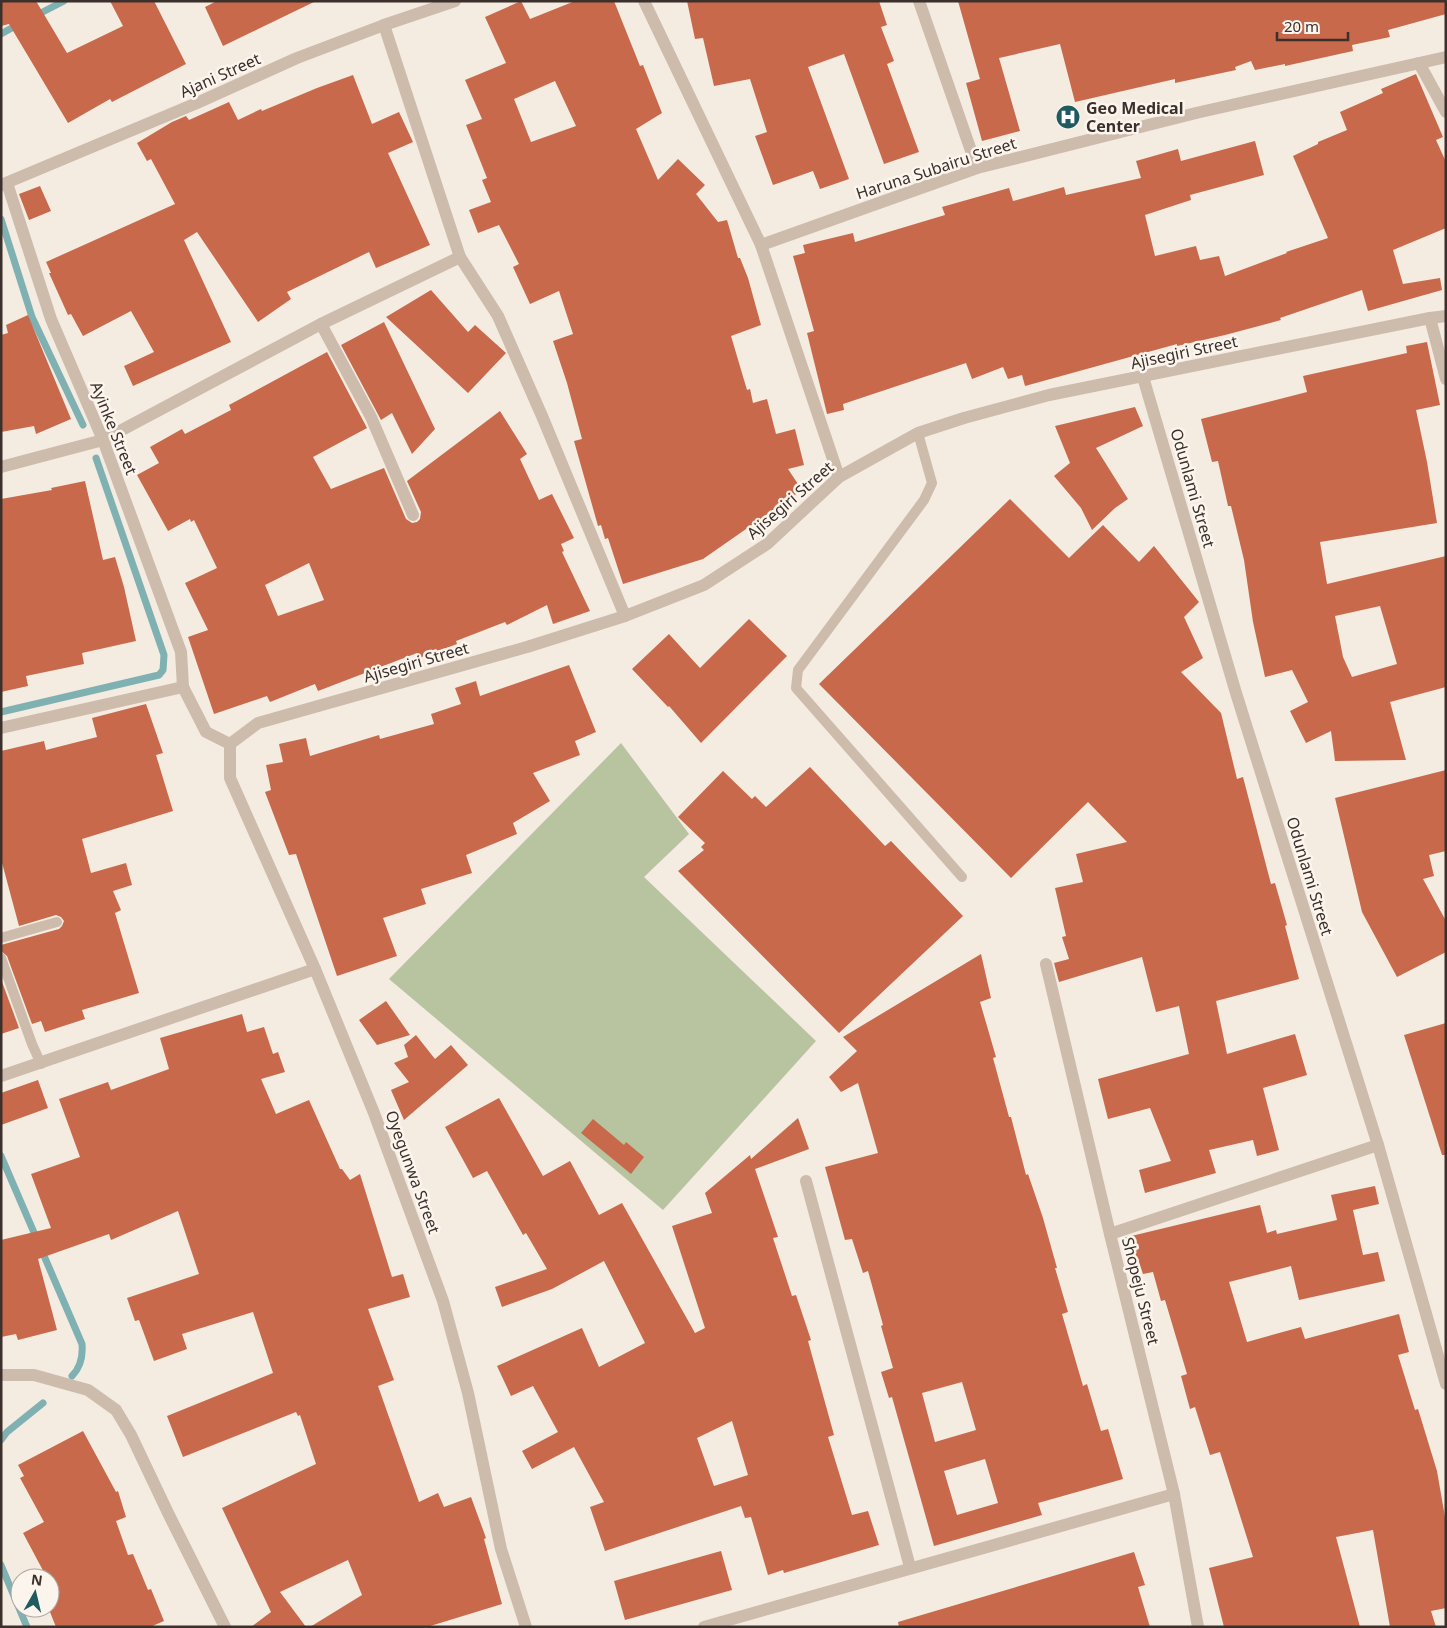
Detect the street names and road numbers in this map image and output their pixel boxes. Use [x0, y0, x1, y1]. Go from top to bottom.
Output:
street label: Ajani Street [176, 47, 264, 103]
street label: Haruna Subairu Street [853, 132, 1019, 204]
street label: Ajisegiri Street [1129, 330, 1240, 374]
street label: Ayinke Street [85, 378, 143, 478]
street label: Odunlami Street [1165, 426, 1221, 550]
street label: Ajisegiri Street [742, 456, 838, 544]
street label: Ajisegiri Street [361, 636, 471, 688]
street label: Odunlami Street [1281, 814, 1339, 938]
street label: Oyegunwa Street [380, 1107, 446, 1237]
street label: Shopeju Street [1117, 1235, 1165, 1347]

